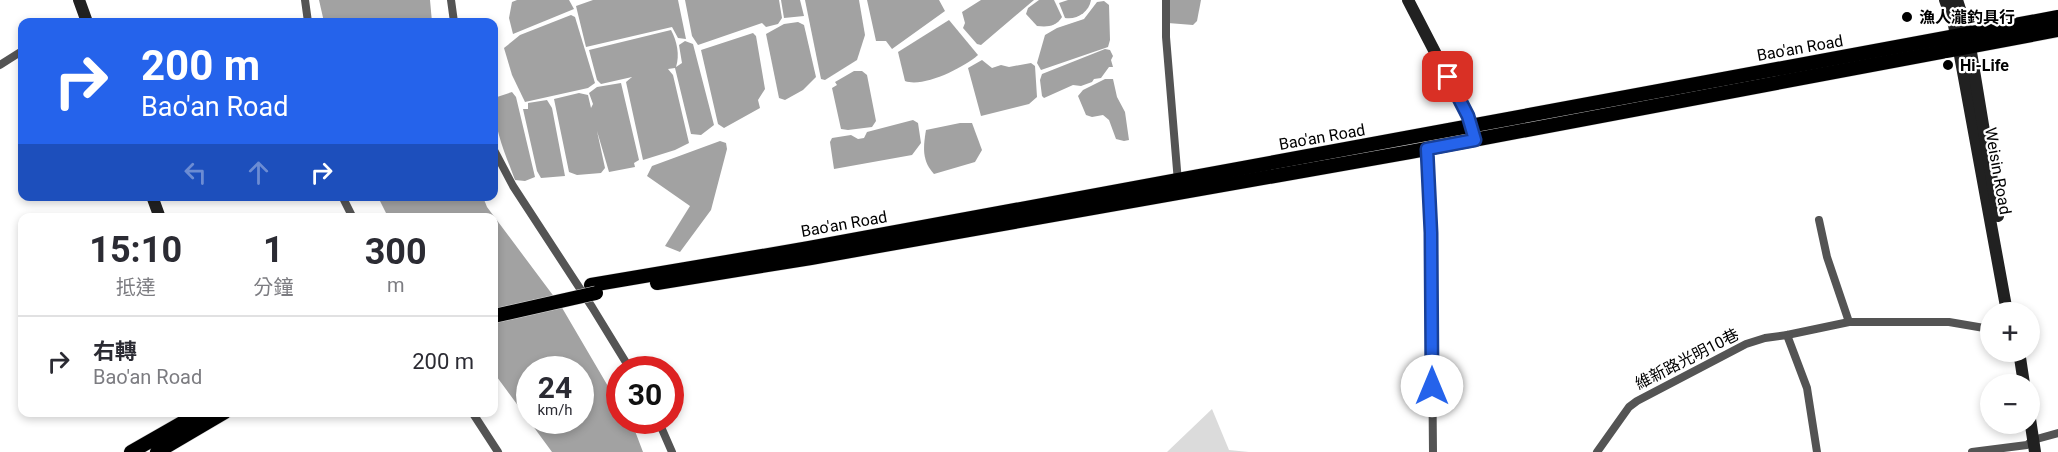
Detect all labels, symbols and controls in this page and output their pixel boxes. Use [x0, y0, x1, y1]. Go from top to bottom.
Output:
place label: 漁人瀧釣具行 [1919, 8, 2015, 27]
marker: 漁人瀧釣具行 [1900, 10, 1914, 24]
street label: Bao'an Road [1755, 31, 1845, 65]
text: 200 m [141, 41, 260, 90]
icon: right [42, 42, 120, 120]
pin [1422, 51, 1473, 102]
place label: Hi-Life [1960, 56, 2009, 75]
marker: Hi-Life [1941, 58, 1955, 72]
icon: arrive [1431, 60, 1464, 93]
text: Bao'an Road [141, 91, 288, 123]
street label: Bao'an Road [1277, 120, 1367, 154]
street label: Weisin Road [1981, 126, 2015, 216]
icon: left [179, 156, 212, 189]
icon: ahead [242, 156, 275, 189]
icon: right [305, 156, 338, 189]
street label: Bao'an Road [799, 207, 889, 241]
text: 15:10 [89, 229, 182, 271]
text: 1 [263, 229, 284, 271]
text: 300 [365, 231, 427, 273]
text: m [387, 273, 404, 297]
text: 抵達 [116, 275, 156, 299]
text: 分鐘 [253, 275, 293, 299]
map controls [1980, 302, 2040, 434]
button: + [1980, 302, 2040, 362]
street label: 維新路光明10巷 [1632, 325, 1742, 393]
text: 右轉 [93, 339, 137, 364]
icon: right [42, 345, 75, 378]
text: 200 m [412, 349, 474, 374]
position arrow [1400, 354, 1464, 418]
speed limit sign: 30 [606, 356, 684, 434]
text: Bao'an Road [93, 365, 202, 389]
text: 24 [538, 370, 572, 405]
button: − [1980, 374, 2040, 434]
text: km/h [537, 401, 573, 419]

